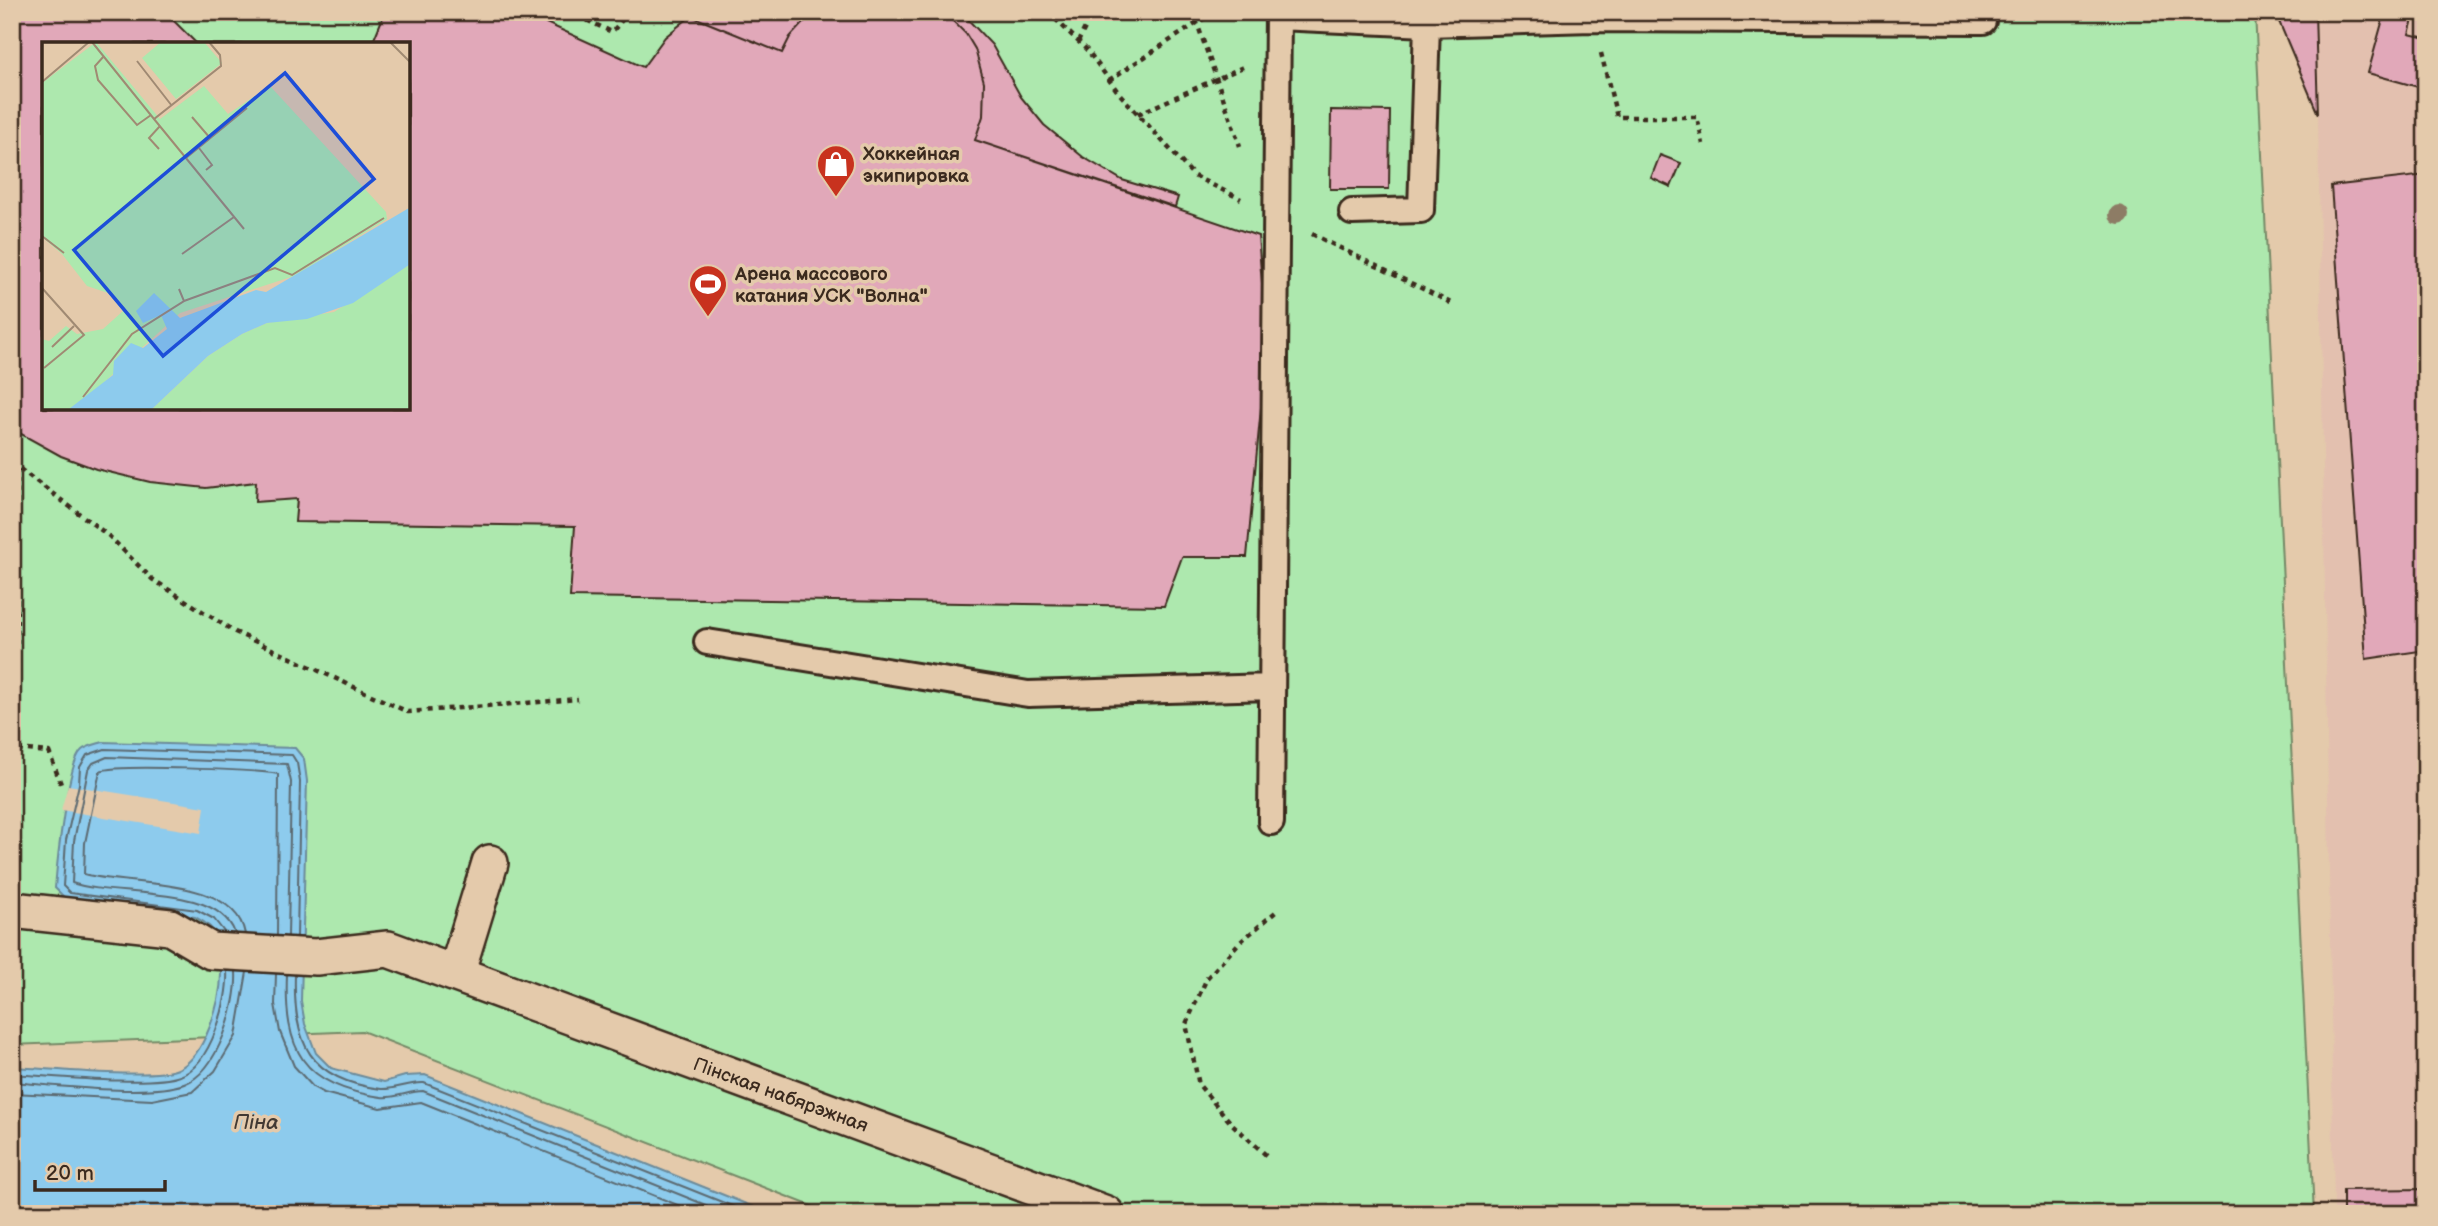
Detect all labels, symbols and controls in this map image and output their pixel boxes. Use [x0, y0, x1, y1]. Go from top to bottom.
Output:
inset map [42, 42, 410, 410]
shop icon: Хоккейная экипировка [815, 143, 857, 198]
place label: Хоккейная экипировка [862, 143, 970, 188]
sports icon: Арена массового катания УСК "Волна" [687, 263, 729, 318]
place label: Арена массового катания УСК "Волна" [734, 263, 928, 308]
street label: Пінская набярэжная [690, 1053, 871, 1138]
water label: Піна [233, 1110, 279, 1135]
scale bar [35, 1149, 164, 1193]
text: 20 m [46, 1161, 94, 1186]

